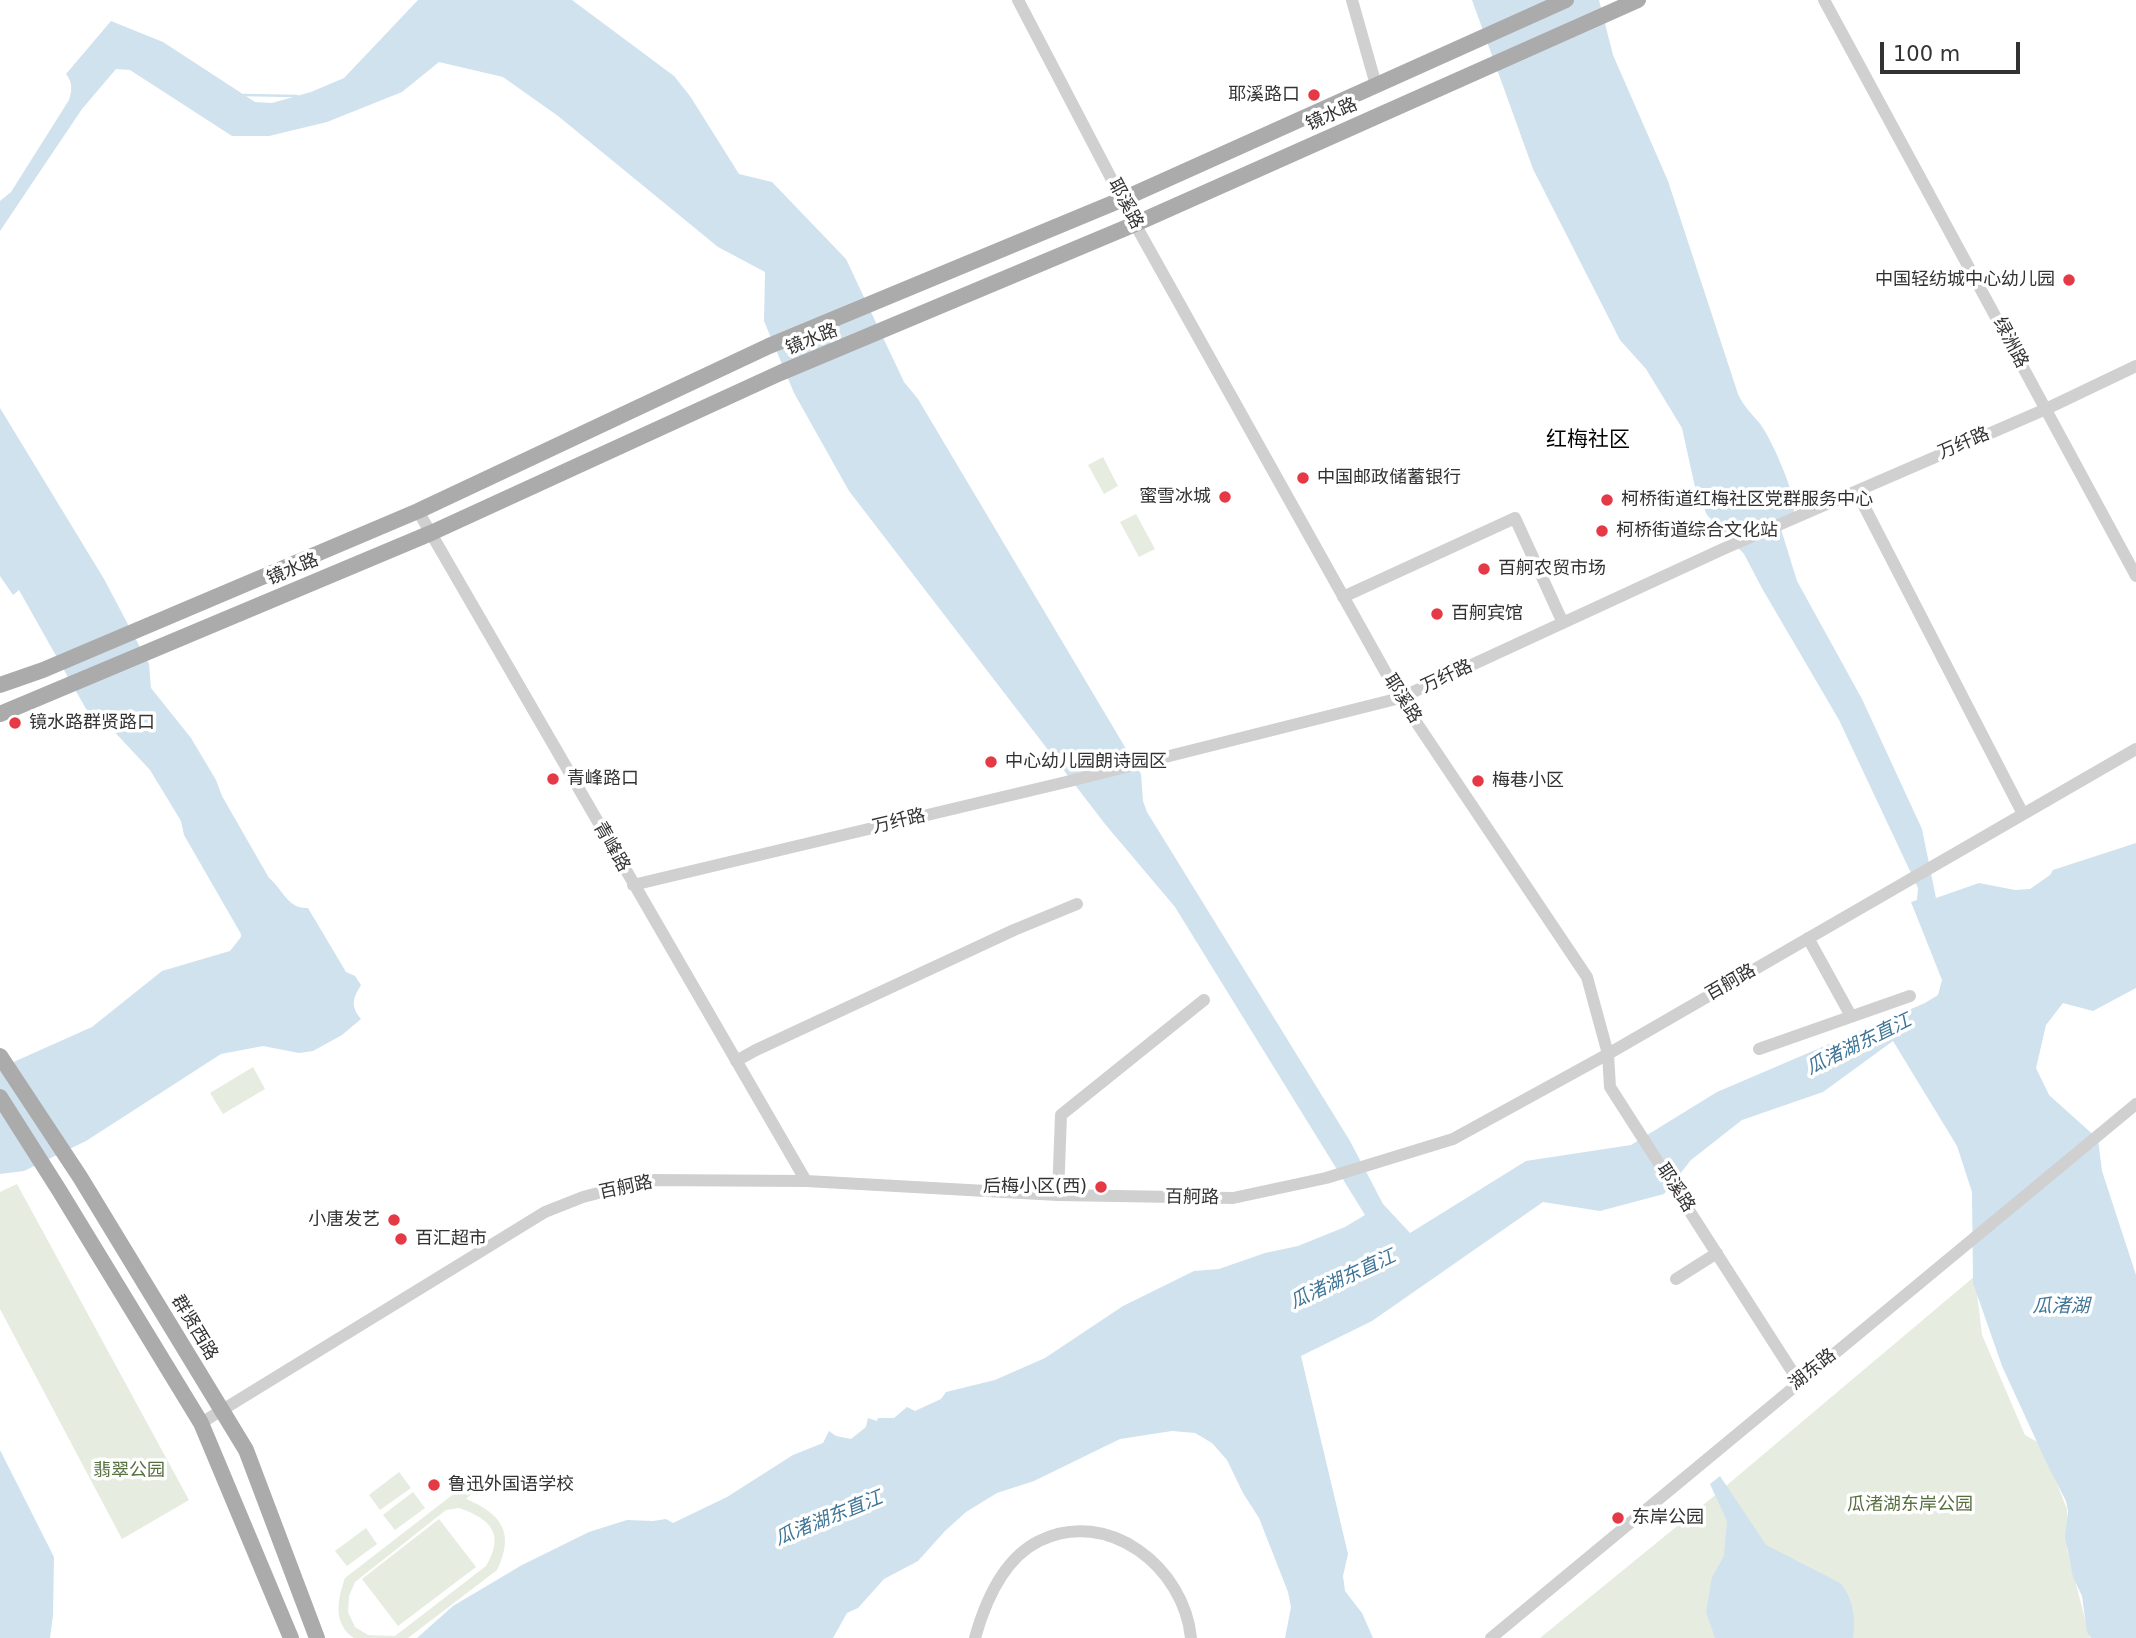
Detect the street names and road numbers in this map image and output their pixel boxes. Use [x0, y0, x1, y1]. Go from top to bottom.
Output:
street label: 镜水路 [1303, 94, 1361, 136]
street label: 耶溪路 [1103, 175, 1147, 233]
street label: 绿洲路 [1988, 314, 2032, 372]
street label: 镜水路 [783, 320, 841, 360]
street label: 万纤路 [1935, 424, 1993, 464]
street label: 镜水路 [264, 550, 322, 590]
street label: 万纤路 [1418, 656, 1476, 698]
street label: 耶溪路 [1379, 670, 1425, 728]
street label: 万纤路 [870, 805, 928, 839]
street label: 青峰路 [588, 818, 634, 876]
street label: 百舸路 [1702, 960, 1760, 1006]
street label: 耶溪路 [1651, 1159, 1699, 1217]
street label: 百舸路 [597, 1172, 655, 1204]
street label: 百舸路 [1165, 1187, 1219, 1209]
street label: 群贤西路 [166, 1292, 222, 1364]
street label: 湖东路 [1785, 1345, 1841, 1395]

